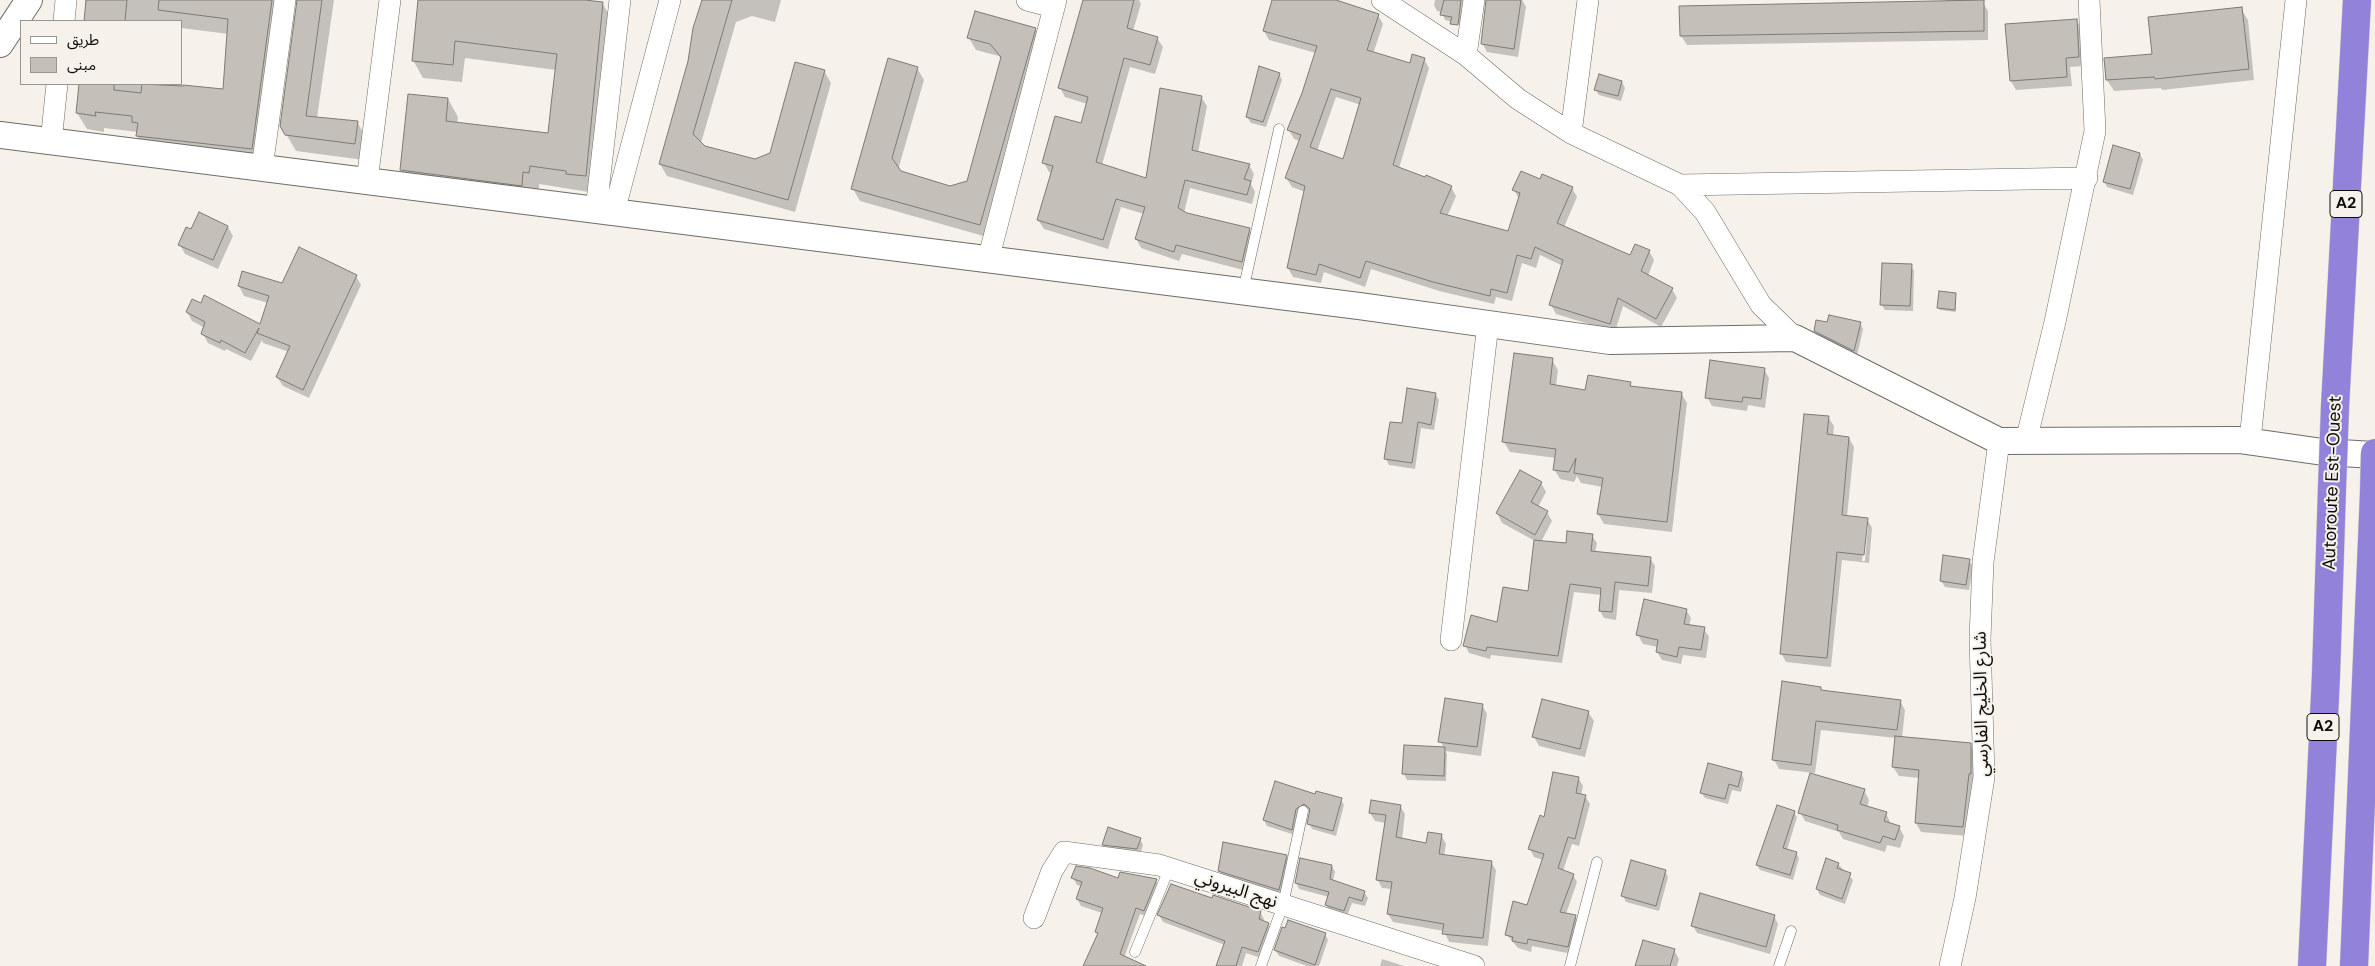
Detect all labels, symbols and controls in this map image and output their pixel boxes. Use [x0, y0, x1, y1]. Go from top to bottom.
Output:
legend [20, 20, 182, 85]
text: طريق [67, 30, 99, 50]
text: مبنى [67, 55, 96, 75]
road number: A2 [2330, 190, 2362, 218]
street label: Autoroute Est-Ouest [2319, 395, 2347, 571]
street label: شارع الخليج الفارسي [1970, 631, 1994, 777]
road number: A2 [2307, 714, 2339, 740]
street label: نهج البيروني [1192, 867, 1280, 913]

